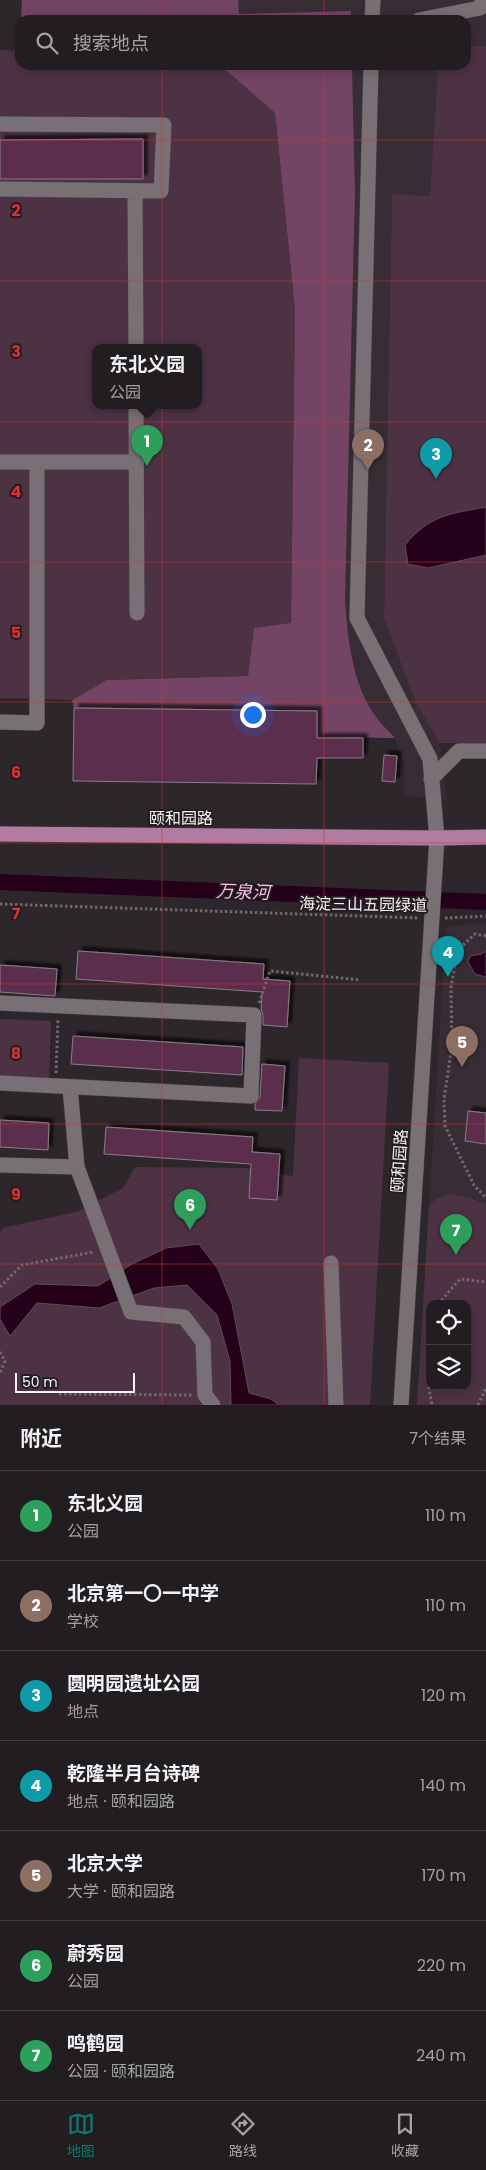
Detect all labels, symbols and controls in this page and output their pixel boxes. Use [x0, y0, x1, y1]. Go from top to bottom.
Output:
search box [15, 15, 471, 70]
icon: search [33, 29, 61, 57]
text: 搜索地点 [73, 30, 149, 57]
text: 2 [11, 199, 21, 222]
text: 3 [11, 340, 21, 363]
popup [92, 344, 202, 409]
text: 东北义园 [109, 351, 185, 378]
text: 公园 [109, 381, 141, 404]
pin: 1 [131, 425, 163, 466]
pin: 2 [352, 429, 384, 470]
pin: 3 [420, 438, 452, 479]
text: 4 [11, 480, 22, 503]
text: 5 [11, 621, 21, 644]
your location [240, 702, 266, 728]
text: 6 [11, 761, 21, 784]
street label: 颐和园路 [149, 807, 213, 830]
water label: 万泉河 [216, 878, 273, 905]
street label: 海淀三山五园绿道 [299, 892, 427, 917]
text: 7 [12, 902, 21, 925]
pin: 4 [432, 936, 464, 977]
pin: 5 [446, 1026, 478, 1067]
text: 8 [11, 1042, 21, 1065]
street label: 颐和园路 [386, 1128, 413, 1194]
text: 9 [11, 1183, 21, 1206]
pin: 6 [174, 1189, 206, 1230]
pin: 7 [440, 1214, 472, 1255]
map controls [426, 1300, 471, 1390]
button: locate [426, 1300, 471, 1345]
button: layers [426, 1345, 471, 1390]
scale bar [15, 1370, 135, 1393]
text: 50 m [22, 1372, 58, 1392]
text: 附近 [20, 1424, 62, 1453]
text: 7个结果 [409, 1427, 466, 1450]
text: 东北义园 [67, 1490, 143, 1517]
text: 1 [33, 1504, 39, 1527]
text: 110 m [425, 1504, 466, 1527]
text: 公园 [67, 1520, 99, 1543]
text: 北京第一〇一中学 [67, 1580, 219, 1607]
text: 2 [31, 1594, 41, 1617]
text: 110 m [425, 1594, 466, 1617]
text: 学校 [67, 1610, 99, 1633]
text: 圆明园遗址公园 [67, 1670, 200, 1697]
text: 3 [31, 1684, 41, 1707]
text: 120 m [421, 1684, 466, 1707]
text: 地点 [67, 1700, 99, 1723]
text: 乾隆半月台诗碑 [67, 1760, 200, 1787]
text: 4 [31, 1774, 41, 1797]
text: 140 m [420, 1774, 466, 1797]
text: 地点 · 颐和园路 [67, 1790, 175, 1813]
text: 北京大学 [67, 1850, 143, 1877]
text: 5 [31, 1864, 41, 1887]
text: 170 m [421, 1864, 466, 1887]
text: 大学 · 颐和园路 [67, 1880, 175, 1903]
text: 蔚秀园 [67, 1940, 124, 1967]
text: 6 [31, 1954, 41, 1977]
text: 220 m [417, 1954, 466, 1977]
text: 公园 [67, 1970, 99, 1993]
text: 鸣鹤园 [67, 2030, 124, 2057]
text: 7 [32, 2044, 40, 2067]
text: 240 m [416, 2044, 466, 2067]
text: 公园 · 颐和园路 [67, 2060, 175, 2083]
tab: 地图 [67, 2110, 95, 2162]
tab: 路线 [229, 2110, 257, 2162]
tab: 收藏 [391, 2110, 419, 2162]

